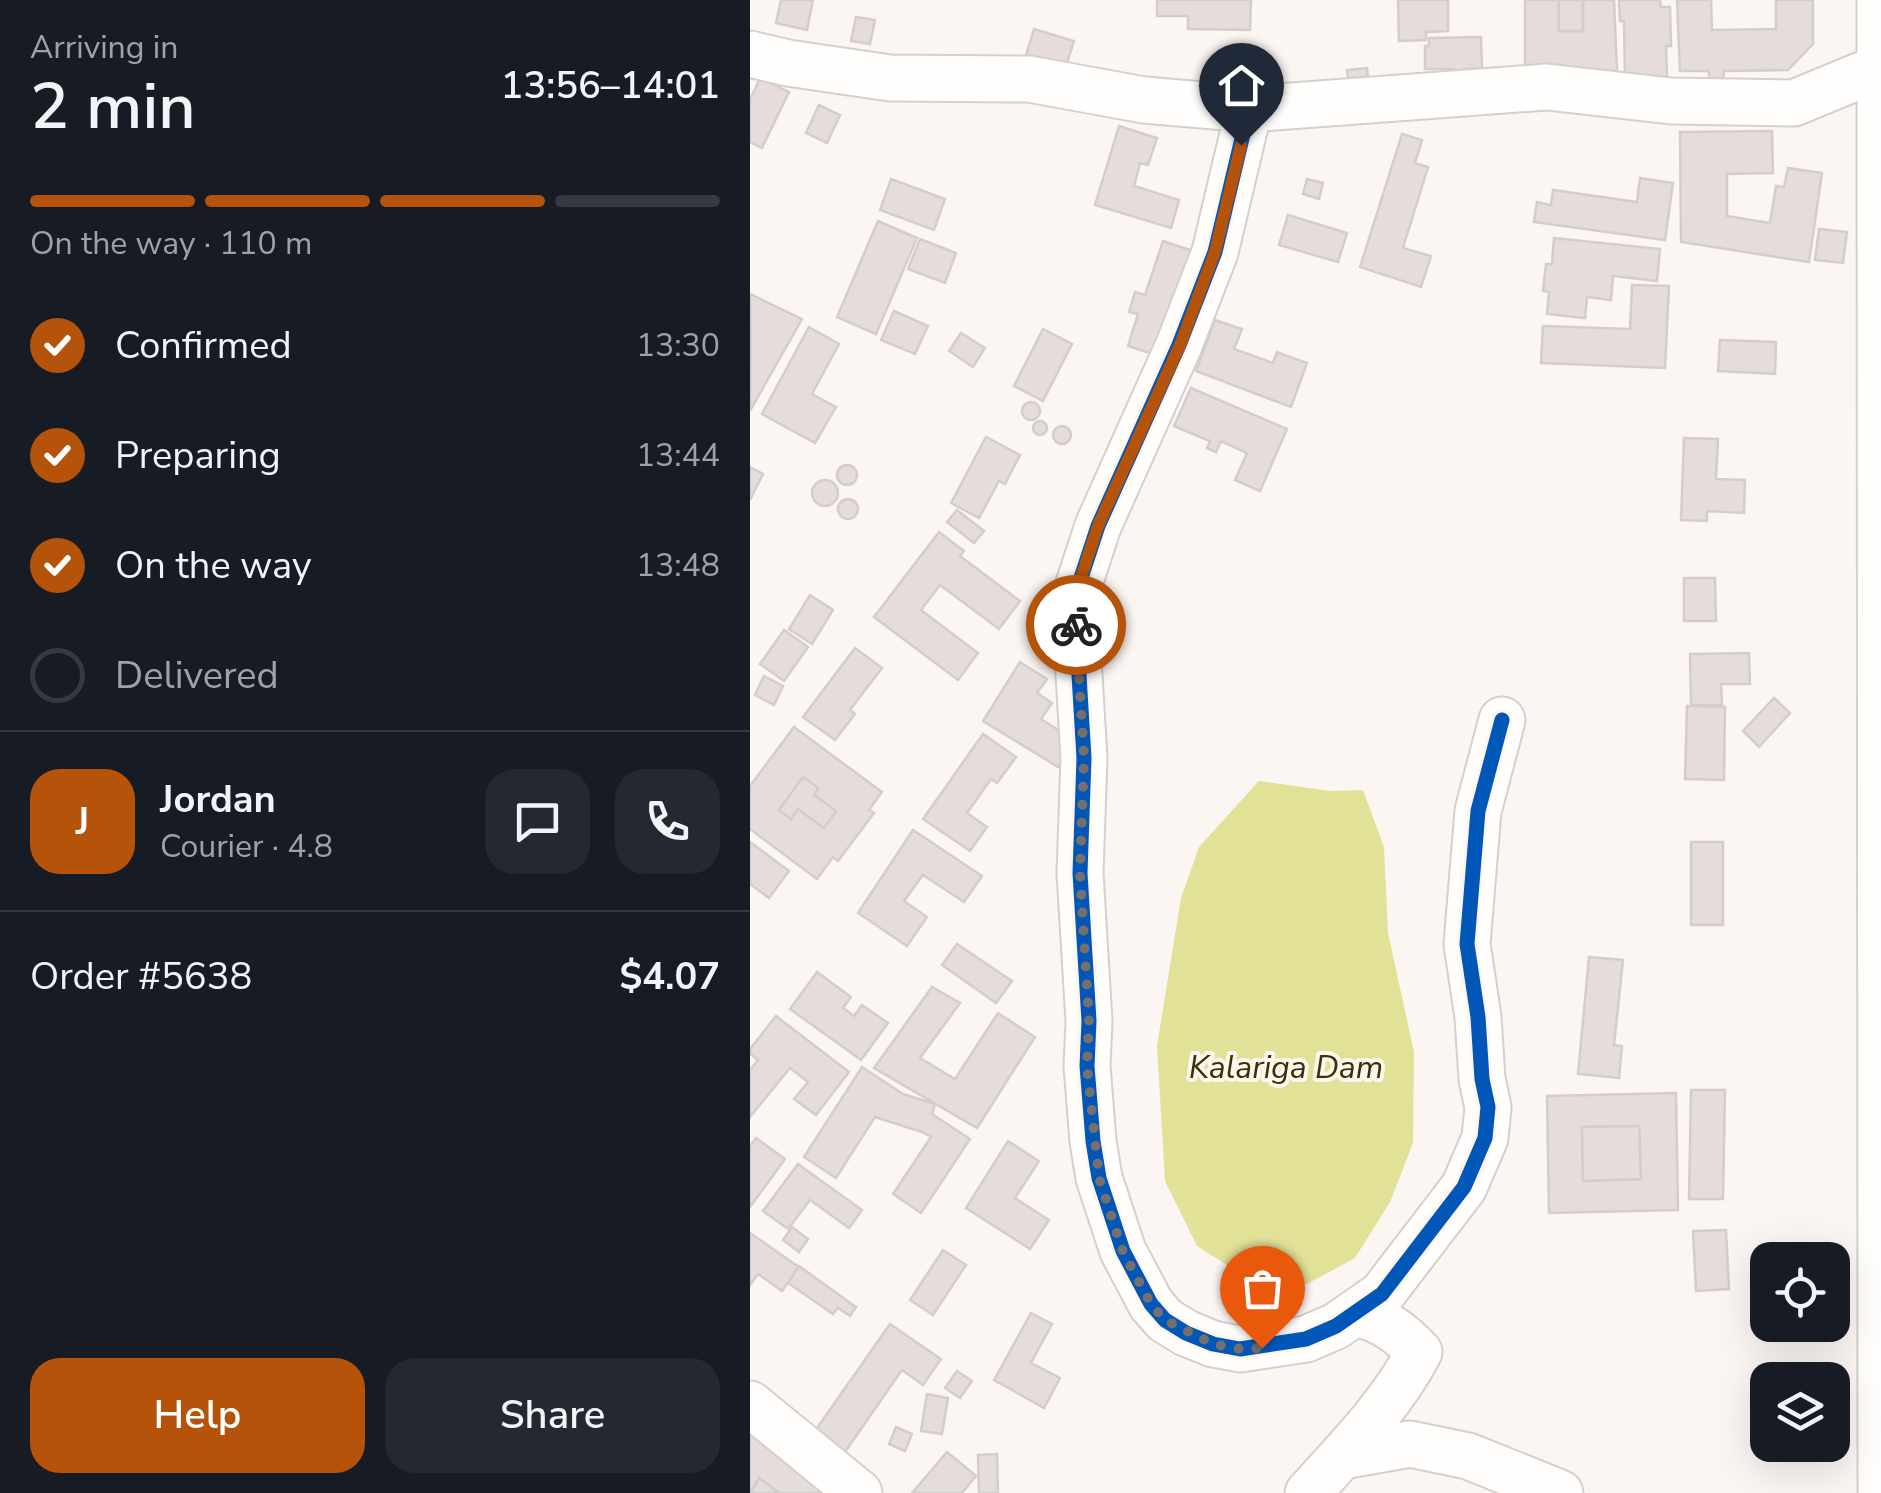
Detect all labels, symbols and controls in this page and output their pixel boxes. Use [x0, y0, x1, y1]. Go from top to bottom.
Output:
text: Arriving in [30, 26, 178, 69]
pin [1199, 43, 1284, 146]
icon: home [1214, 58, 1269, 113]
text: 13:56–14:01 [501, 60, 720, 111]
text: 2 min [30, 62, 196, 151]
text: On the way · 110 m [30, 222, 312, 265]
icon: check [30, 318, 85, 373]
text: Confirmed [115, 320, 292, 371]
text: 13:30 [636, 324, 720, 367]
icon: check [30, 428, 85, 483]
text: Preparing [115, 430, 281, 481]
text: 13:44 [636, 434, 720, 477]
icon: check [30, 538, 85, 593]
text: On the way [115, 540, 311, 591]
text: 13:48 [636, 544, 720, 587]
courier [1026, 575, 1126, 675]
icon: bike [1049, 598, 1104, 653]
text: Delivered [115, 650, 279, 701]
button: chat [485, 769, 590, 874]
button: phone [615, 769, 720, 874]
text: Jordan [160, 774, 276, 825]
text: J [76, 796, 89, 847]
text: Courier · 4.8 [160, 825, 333, 868]
text: Order #5638 [30, 951, 252, 1002]
text: $4.07 [619, 951, 720, 1002]
water label: Kalariga Dam [1189, 1046, 1383, 1089]
map controls [1750, 1242, 1850, 1462]
button: locate [1750, 1242, 1850, 1342]
pin [1220, 1246, 1305, 1349]
icon: bag [1235, 1261, 1290, 1316]
button: Help [30, 1358, 365, 1473]
button: Share [385, 1358, 720, 1473]
button: layers [1750, 1362, 1850, 1462]

